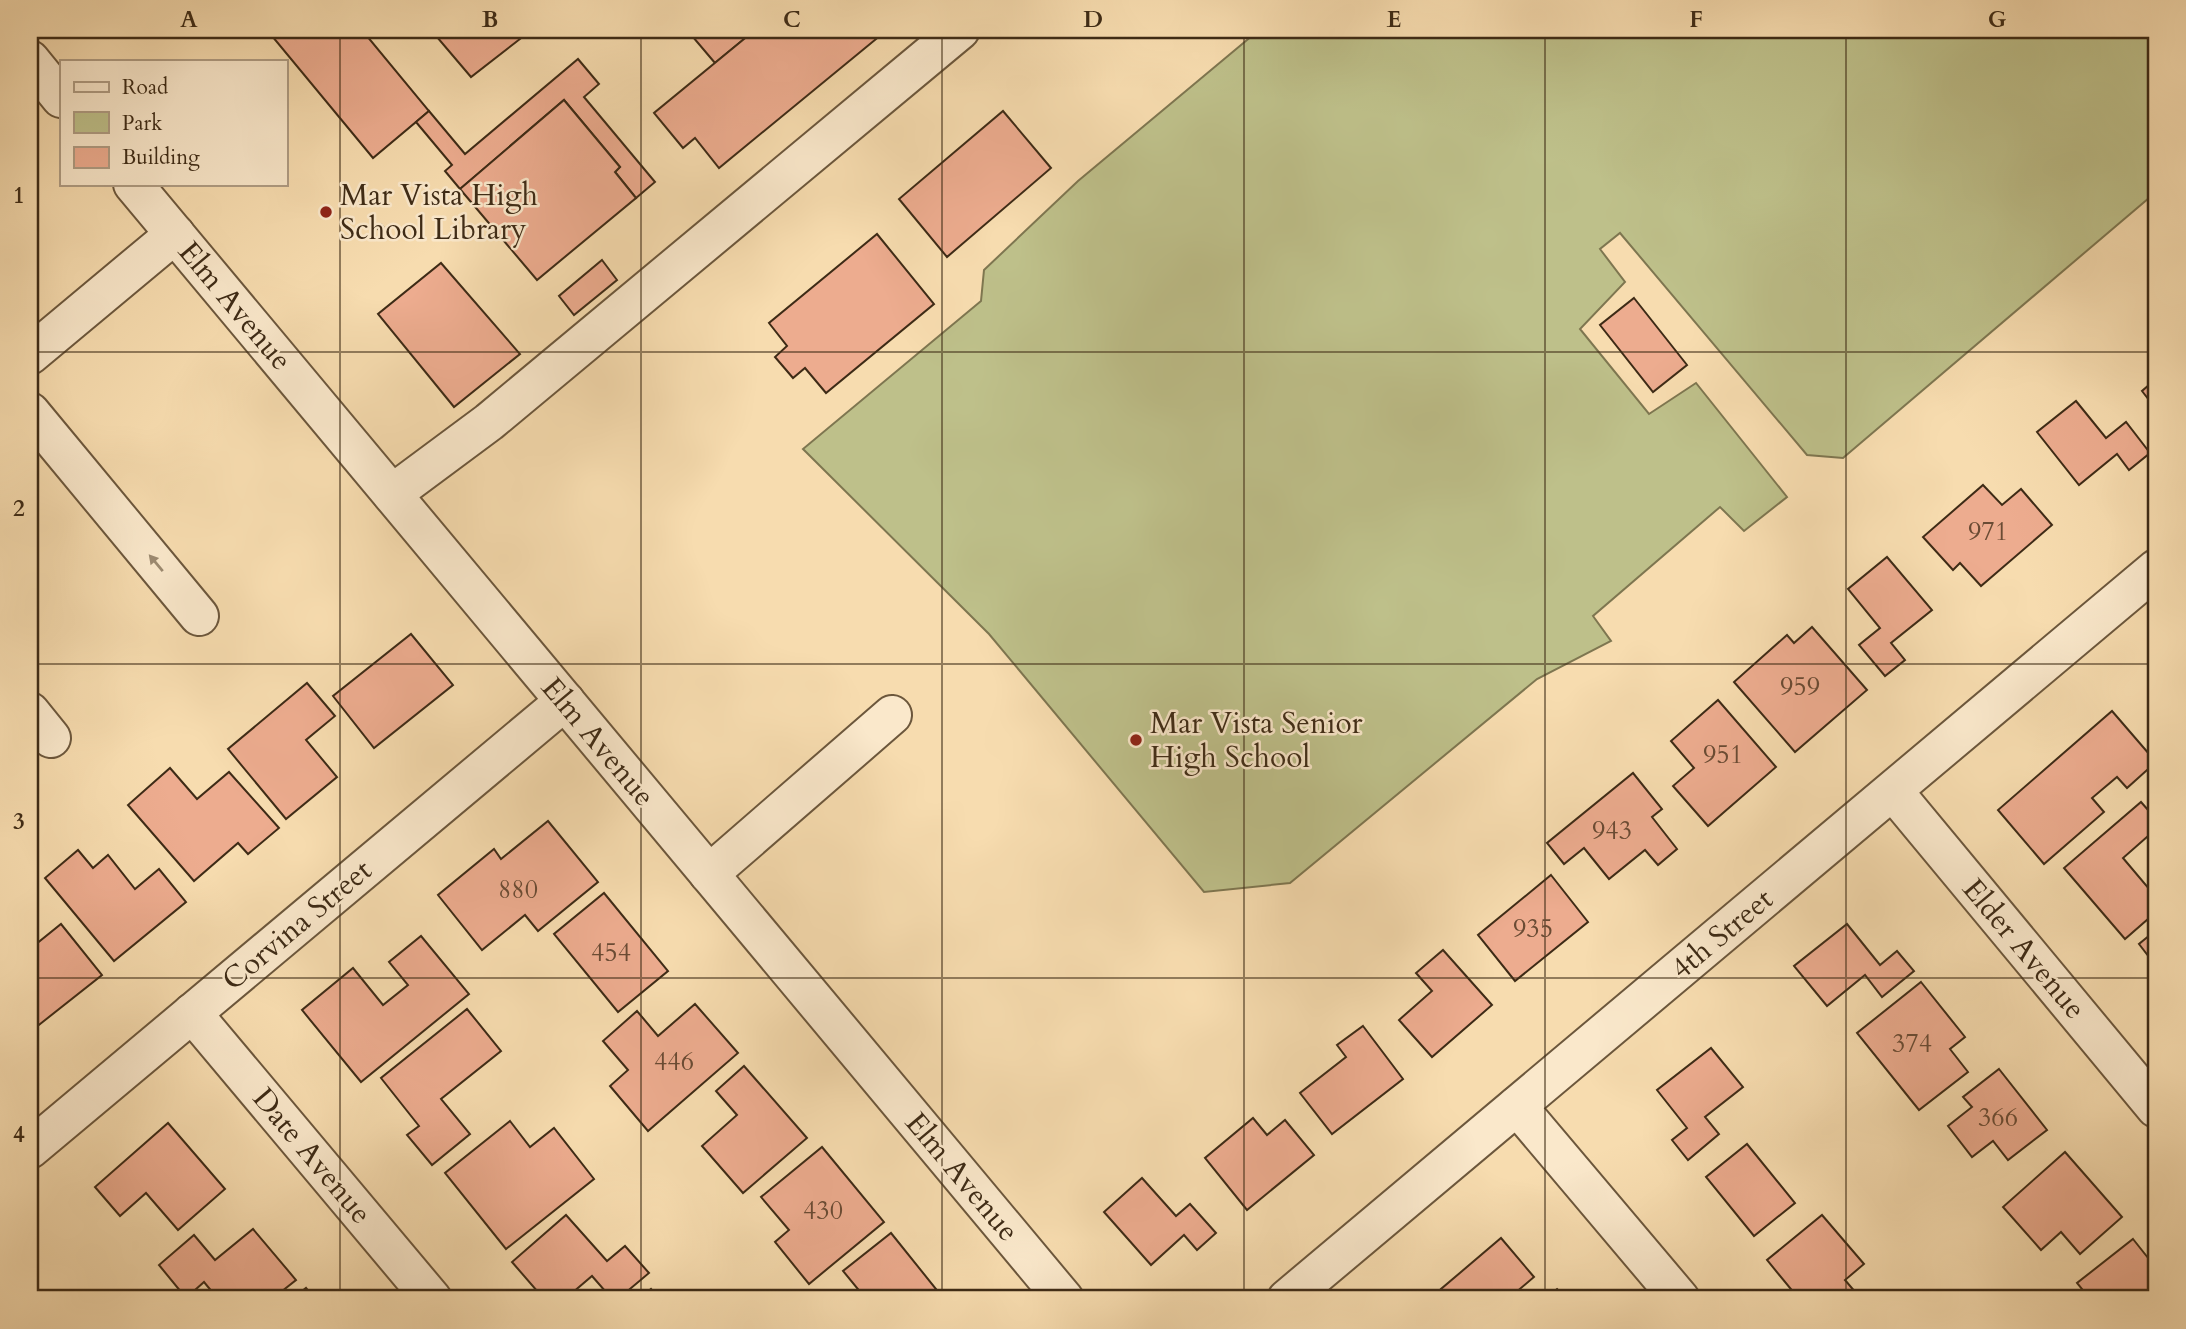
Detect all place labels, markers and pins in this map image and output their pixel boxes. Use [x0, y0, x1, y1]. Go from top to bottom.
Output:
place label: Mar Vista High School Library [340, 175, 539, 250]
marker: Mar Vista High School Library [318, 204, 334, 220]
place label: Mar Vista Senior High School [1150, 703, 1363, 778]
marker: Mar Vista Senior High School [1128, 732, 1144, 748]

